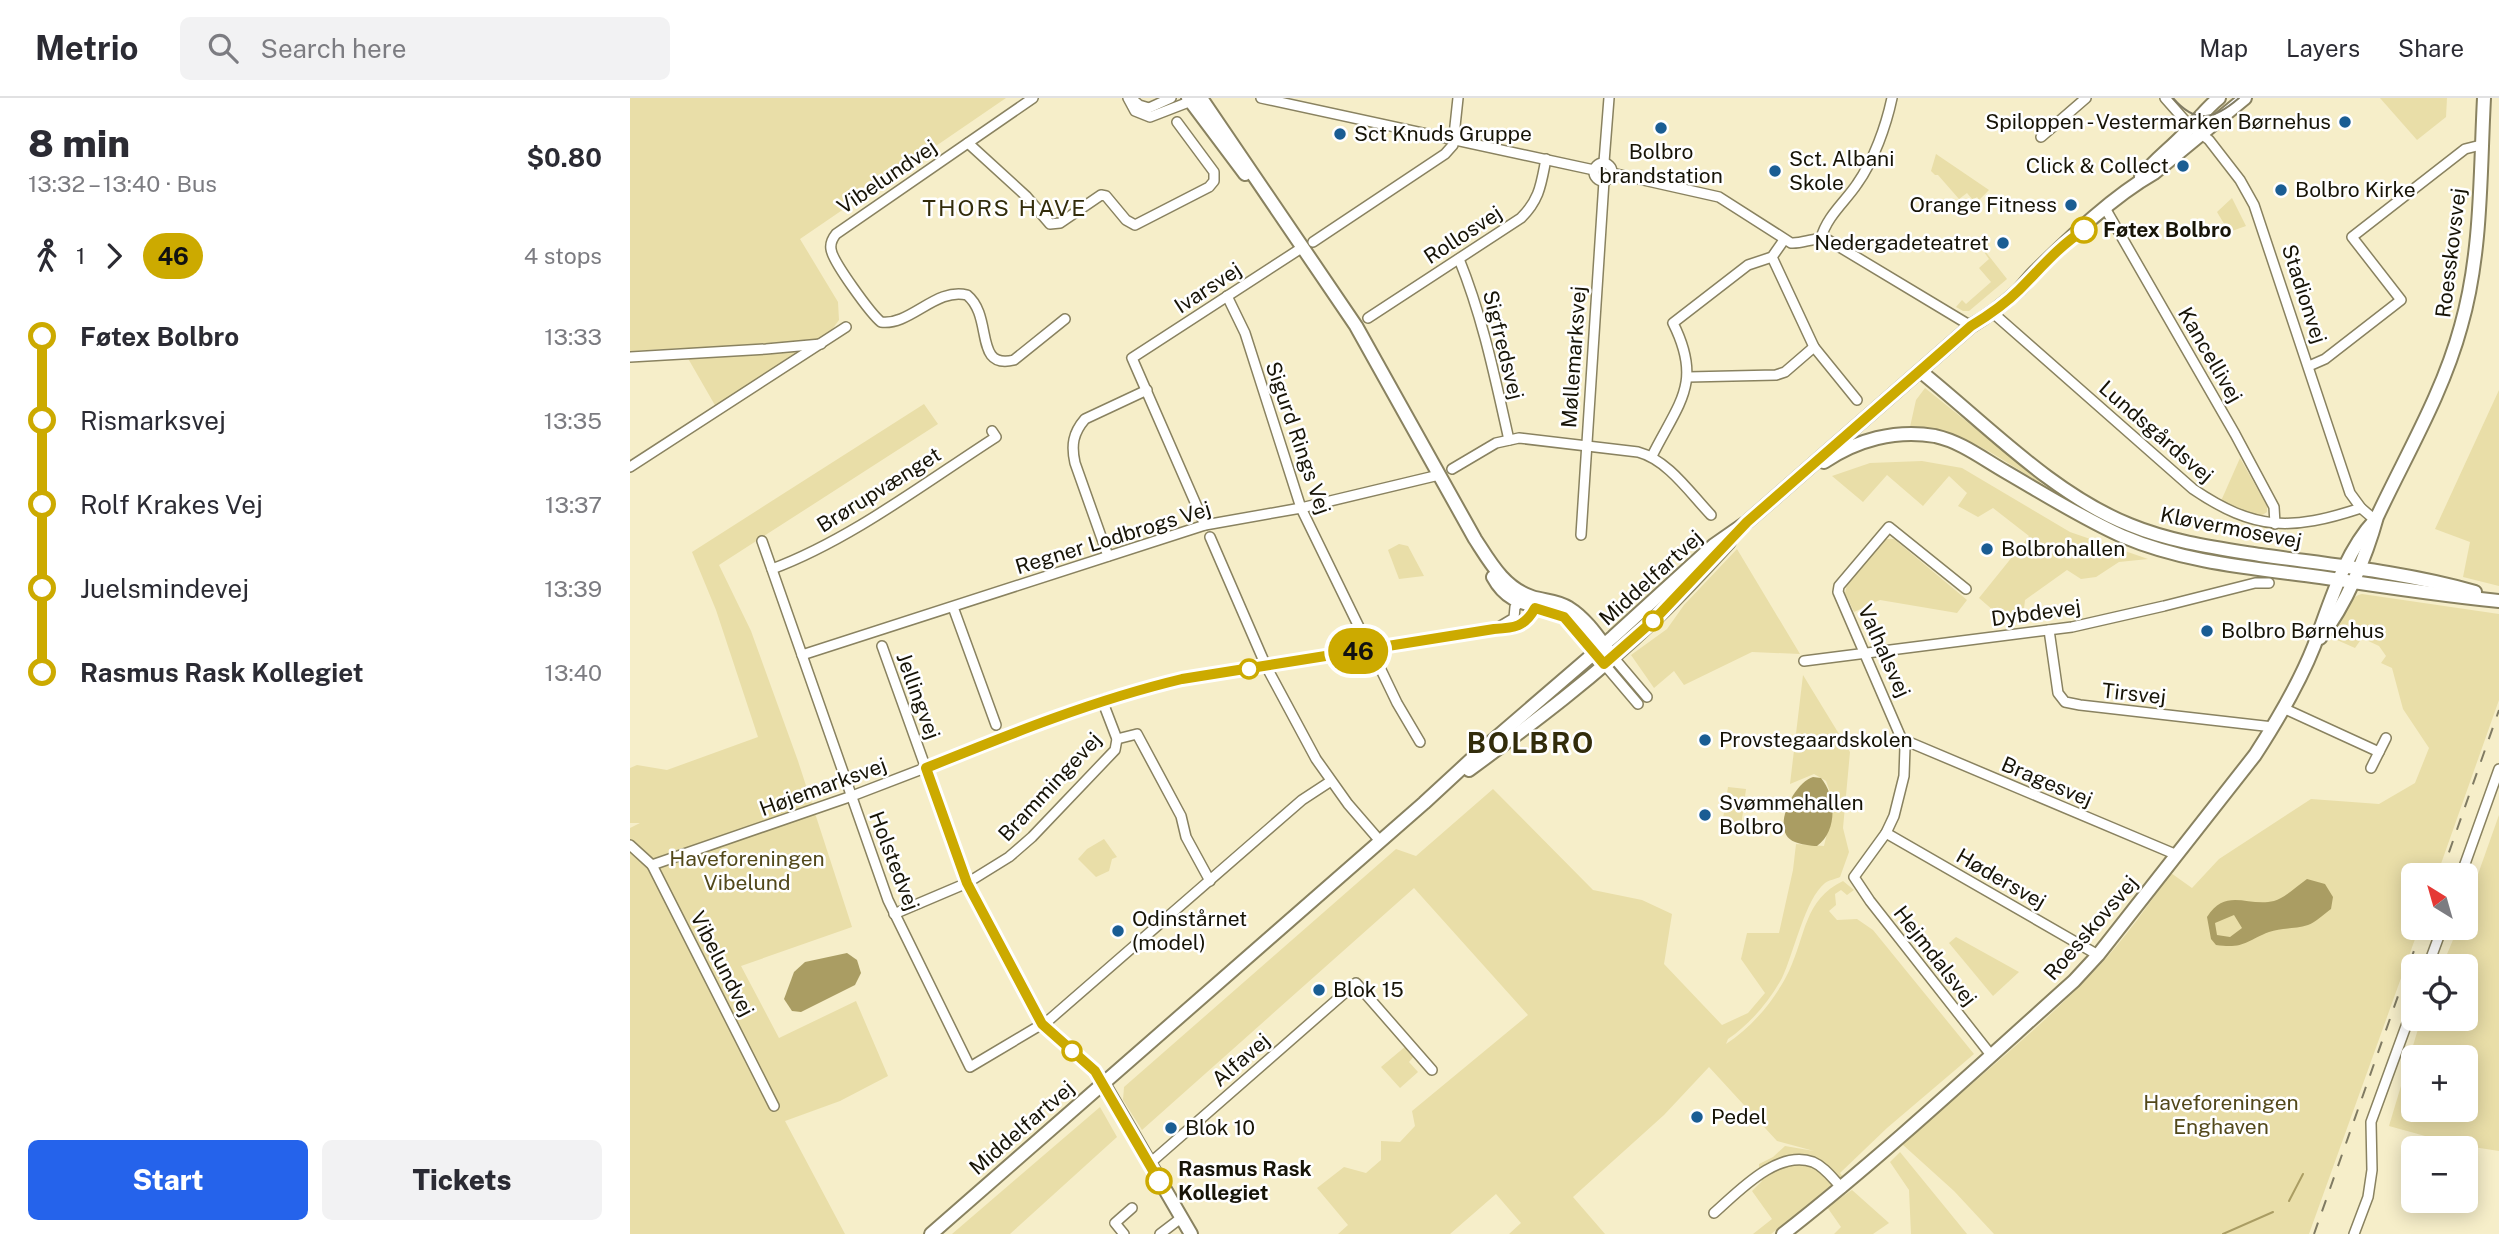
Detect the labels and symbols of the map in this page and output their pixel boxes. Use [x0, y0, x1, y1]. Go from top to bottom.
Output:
place label: Spiloppen - Vestermarken Børnehus [1985, 109, 2331, 134]
marker: Spiloppen - Vestermarken Børnehus [2337, 114, 2353, 130]
marker: Bolbro brandstation [1653, 120, 1669, 136]
place label: Sct Knuds Gruppe [1354, 121, 1532, 146]
marker: Sct Knuds Gruppe [1332, 126, 1348, 142]
street label: Vibelundvej [832, 134, 941, 219]
place label: Bolbro brandstation [1599, 139, 1723, 188]
place label: Sct. Albani Skole [1789, 146, 1894, 195]
place label: Click & Collect [2026, 153, 2169, 178]
marker: Click & Collect [2175, 158, 2191, 174]
marker: Sct. Albani Skole [1767, 163, 1783, 179]
place label: Bolbro Kirke [2295, 177, 2416, 202]
marker: Bolbro Kirke [2273, 182, 2289, 198]
street label: Roesskovsvej [2430, 187, 2471, 319]
place label: Orange Fitness [1910, 192, 2057, 217]
district label: THORS HAVE [922, 194, 1088, 221]
marker: Orange Fitness [2063, 197, 2079, 213]
street label: Rollosvej [1419, 200, 1506, 269]
marker: Føtex Bolbro [2071, 217, 2097, 243]
place label: Føtex Bolbro [2103, 217, 2232, 242]
place label: Nedergadeteatret [1814, 230, 1989, 255]
marker: Nedergadeteatret [1995, 235, 2011, 251]
street label: Stadionvej [2277, 241, 2332, 347]
street label: Ivarsvej [1170, 257, 1246, 318]
street label: Møllemarksvej [1556, 285, 1591, 429]
street label: Sigfredsvej [1478, 288, 1529, 402]
street label: Kancellivej [2173, 302, 2248, 407]
street label: Sigurd Rings Vej [1261, 358, 1336, 518]
street label: Lundsgårdsvej [2094, 375, 2219, 488]
street label: Brørupvænget [812, 442, 945, 538]
street label: Regner Lodbrogs Vej [1012, 496, 1214, 579]
street label: Kløvermosevej [2158, 502, 2304, 553]
street label: Middelfartvej [1594, 525, 1708, 631]
place label: Bolbrohallen [2001, 536, 2125, 561]
marker: Bolbrohallen [1979, 541, 1995, 557]
street label: Dybdevej [1989, 594, 2082, 631]
street label: Valhalsvej [1853, 600, 1916, 701]
unlabelled marker [1643, 611, 1663, 631]
place label: Bolbro Børnehus [2221, 618, 2384, 643]
marker: Bolbro Børnehus [2199, 623, 2215, 639]
line badge: 46 [1326, 628, 1390, 674]
street label: Jellingvej [891, 649, 946, 743]
unlabelled marker [1239, 659, 1259, 679]
street label: Tirsvej [2101, 678, 2167, 709]
district label: BOLBRO [1467, 726, 1595, 759]
street label: Brammingevej [993, 727, 1106, 846]
place label: Provstegaardskolen [1719, 727, 1913, 752]
marker: Provstegaardskolen [1697, 732, 1713, 748]
street label: Bragesvej [1998, 751, 2096, 812]
street label: Højemarksvej [756, 752, 890, 821]
place label: Svømmehallen Bolbro [1719, 790, 1864, 839]
marker: Svømmehallen Bolbro [1697, 807, 1713, 823]
street label: Holstedvej [864, 808, 925, 914]
street label: Hødersvej [1952, 843, 2050, 914]
park label: Haveforeningen Vibelund [669, 846, 825, 895]
north arrow [2401, 863, 2478, 940]
street label: Roesskovsvej [2038, 870, 2143, 985]
street label: Hejmdalsvej [1889, 901, 1982, 1011]
place label: Odinstårnet (model) [1132, 906, 1247, 955]
street label: Vibelundvej [685, 907, 760, 1021]
marker: Odinstårnet (model) [1110, 923, 1126, 939]
place label: Blok 15 [1333, 977, 1404, 1002]
marker: Blok 15 [1311, 982, 1327, 998]
street label: Alfavej [1207, 1028, 1275, 1091]
unlabelled marker [1062, 1041, 1082, 1061]
street label: Middelfartvej [964, 1075, 1079, 1180]
park label: Haveforeningen Enghaven [2143, 1090, 2299, 1139]
place label: Pedel [1711, 1104, 1767, 1129]
marker: Pedel [1689, 1109, 1705, 1125]
place label: Blok 10 [1185, 1115, 1255, 1140]
marker: Blok 10 [1163, 1120, 1179, 1136]
place label: Rasmus Rask Kollegiet [1178, 1156, 1312, 1205]
marker: Rasmus Rask Kollegiet [1146, 1168, 1172, 1194]

